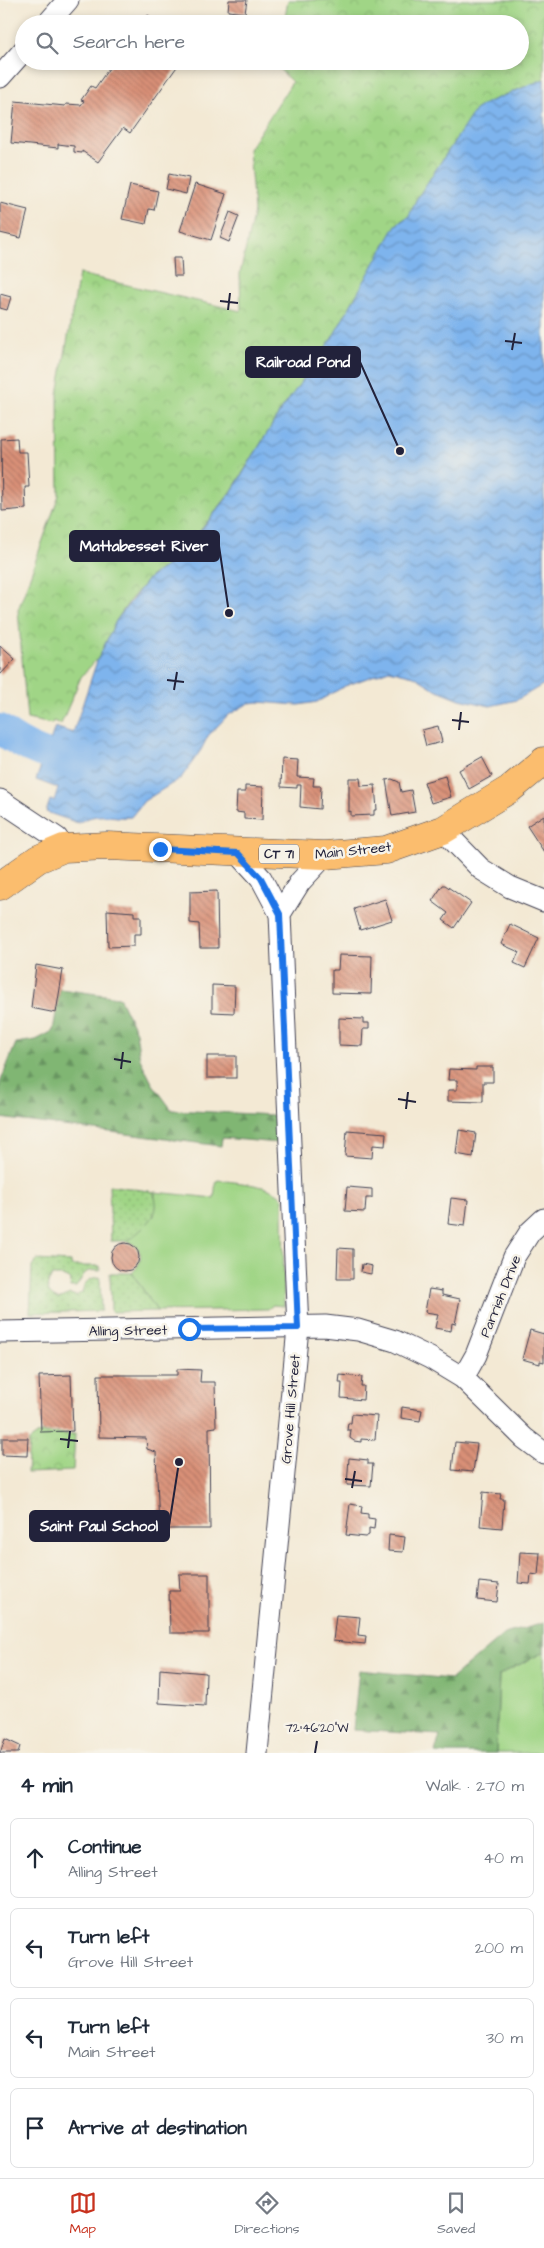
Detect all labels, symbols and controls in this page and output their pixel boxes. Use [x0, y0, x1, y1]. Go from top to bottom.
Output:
search box [15, 15, 529, 70]
icon: search [33, 29, 61, 57]
text: Search here [73, 29, 185, 56]
callout: Railroad Pond [246, 347, 360, 377]
text: Railroad Pond [256, 352, 350, 373]
callout: Mattabesset River [70, 531, 219, 561]
text: Mattabesset River [80, 536, 209, 557]
street label: Main Street [314, 837, 393, 865]
route end [149, 838, 172, 861]
road number: CT 71 [259, 844, 299, 864]
street label: Parrish Drive [475, 1252, 527, 1340]
route start [178, 1318, 201, 1341]
street label: Alling Street [89, 1320, 168, 1342]
street label: Grove Hill Street [276, 1353, 306, 1465]
callout: Saint Paul School [30, 1511, 169, 1541]
text: Saint Paul School [39, 1516, 159, 1537]
text: 72°46'20"W [285, 1720, 349, 1737]
text: 4 min [20, 1771, 73, 1800]
text: Walk · 270 m [425, 1775, 524, 1797]
text: Continue [68, 1834, 142, 1861]
icon: ahead [21, 1844, 49, 1872]
text: 40 m [483, 1847, 523, 1869]
text: Alling Street [68, 1861, 158, 1883]
text: Turn left [68, 1924, 149, 1951]
icon: left [21, 1934, 49, 1962]
text: 200 m [475, 1937, 523, 1959]
text: Grove Hill Street [68, 1951, 193, 1973]
text: Turn left [68, 2014, 149, 2041]
icon: left [21, 2024, 49, 2052]
text: 30 m [486, 2027, 523, 2049]
text: Main Street [68, 2041, 156, 2063]
icon: arrive [21, 2114, 49, 2142]
text: Arrive at destination [68, 2115, 247, 2142]
tab: Map [69, 2189, 97, 2239]
tab: Directions [234, 2189, 299, 2239]
tab: Saved [437, 2189, 475, 2239]

